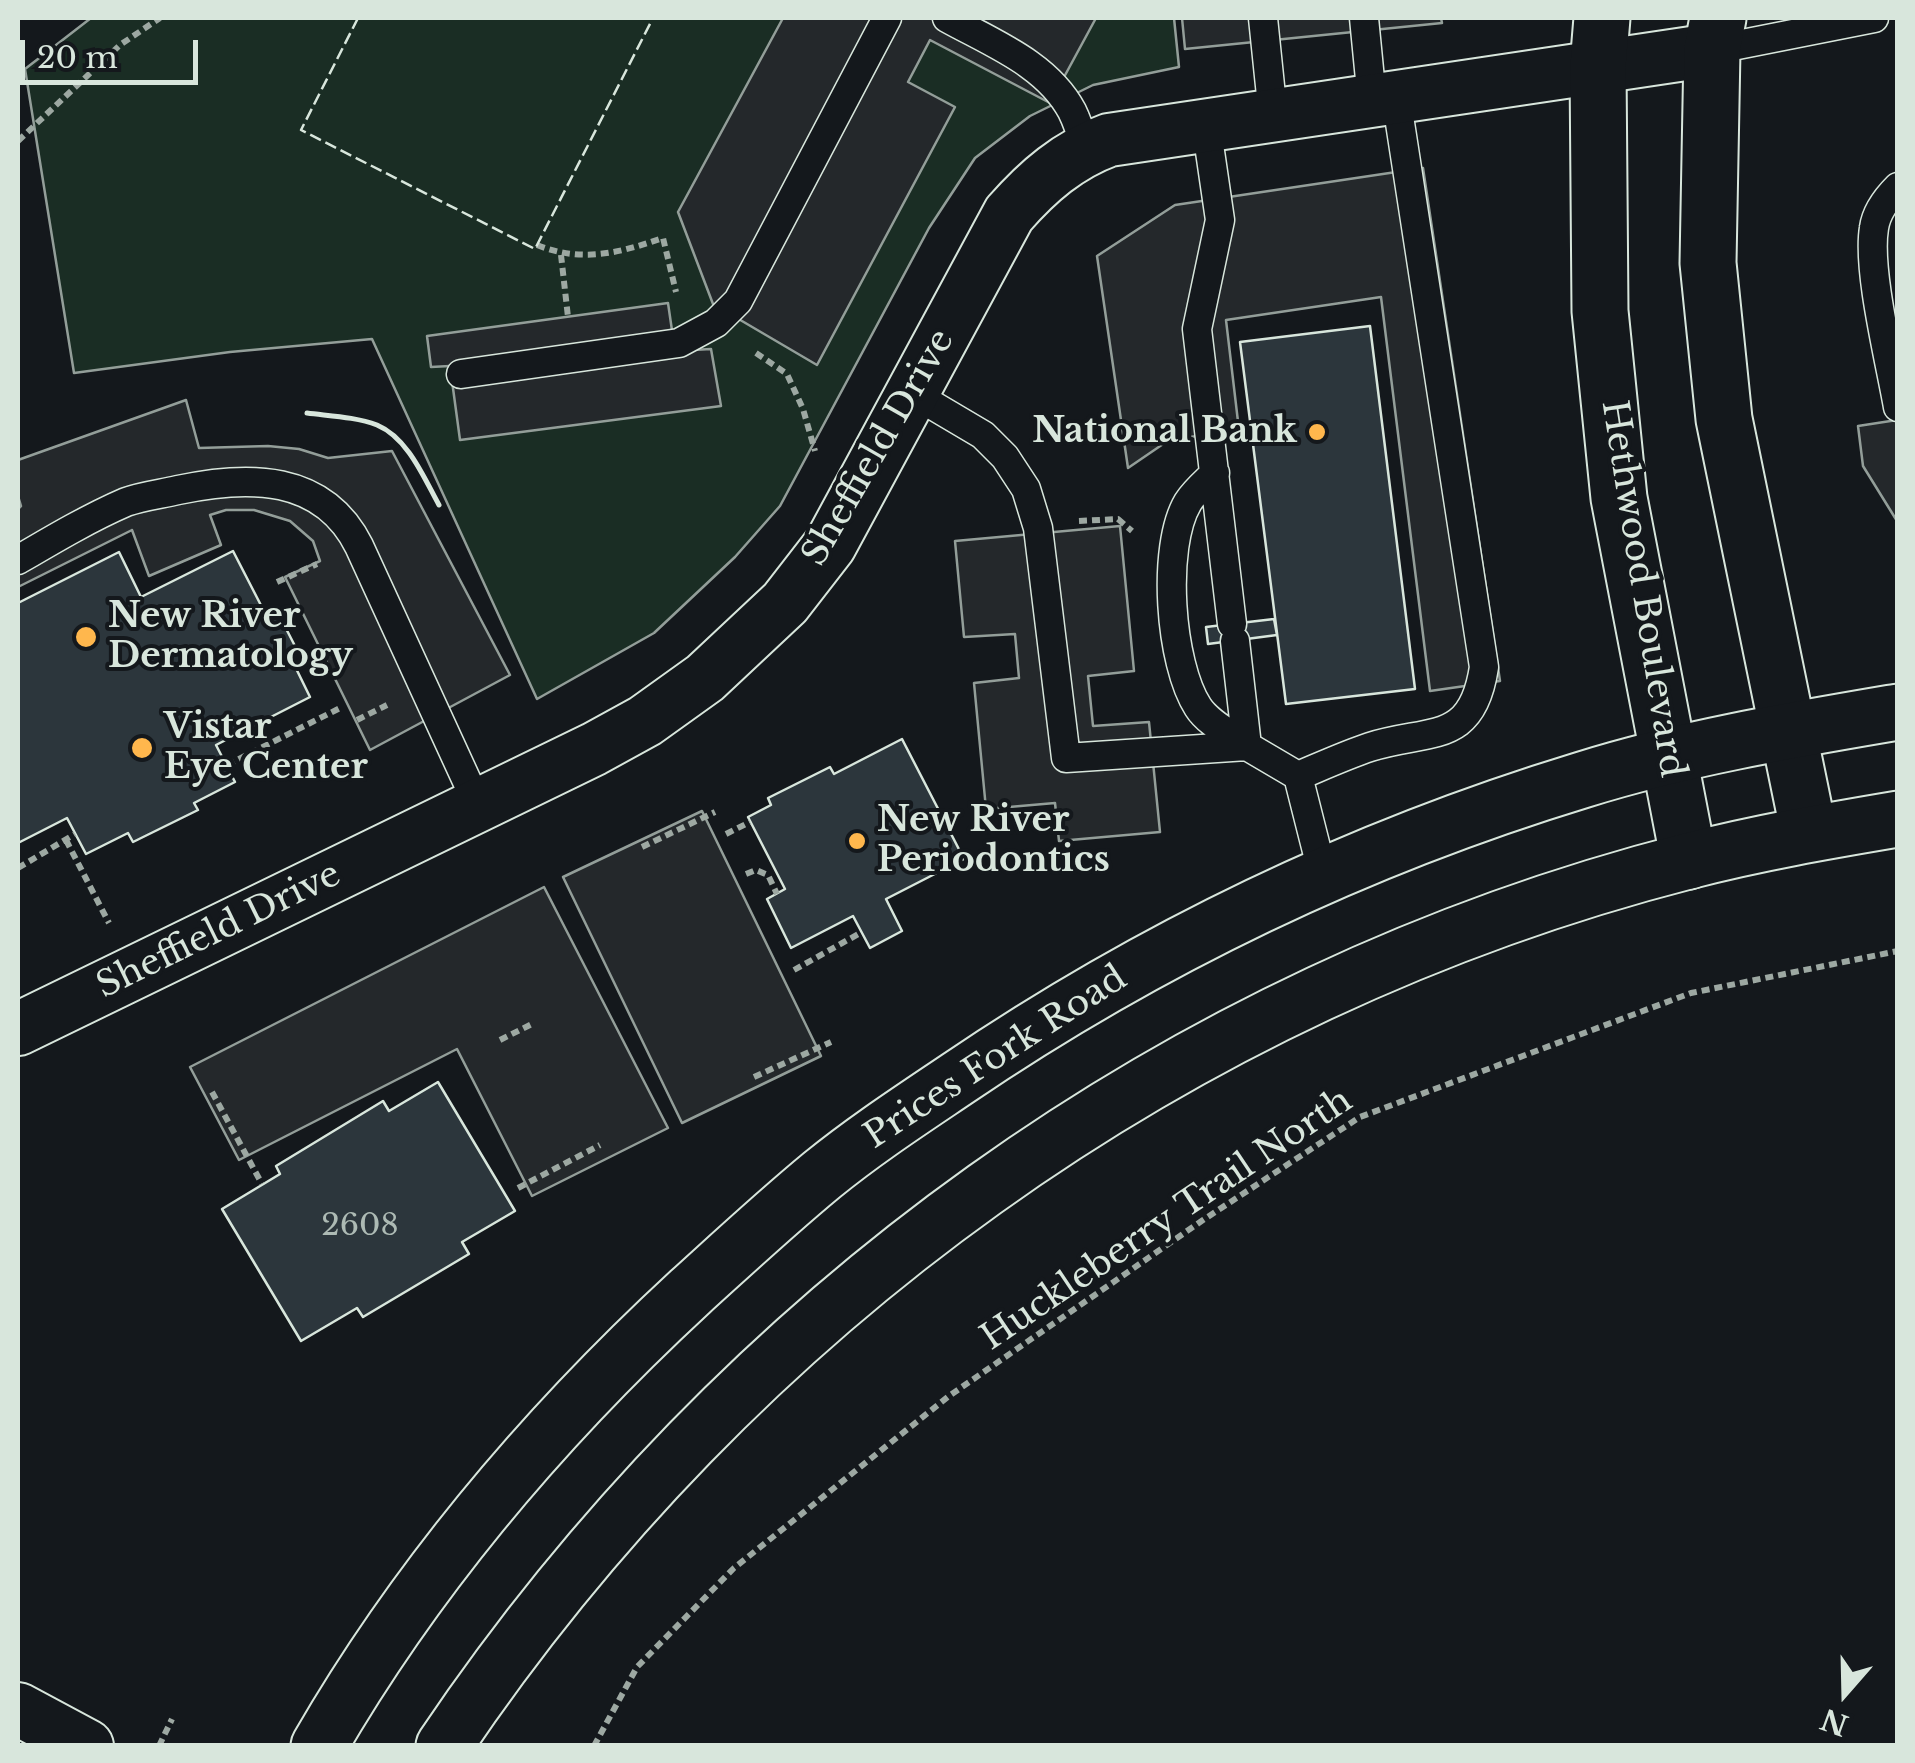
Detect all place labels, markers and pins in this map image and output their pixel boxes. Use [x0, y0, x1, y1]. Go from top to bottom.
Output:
place label: National Bank [1032, 411, 1297, 453]
marker: National Bank [1306, 421, 1328, 443]
place label: New River Dermatology [108, 596, 353, 678]
marker: New River Dermatology [73, 624, 99, 650]
place label: Vistar Eye Center [164, 707, 368, 789]
marker: Vistar Eye Center [129, 735, 155, 761]
place label: New River Periodontics [877, 800, 1110, 882]
marker: New River Periodontics [846, 830, 868, 852]

